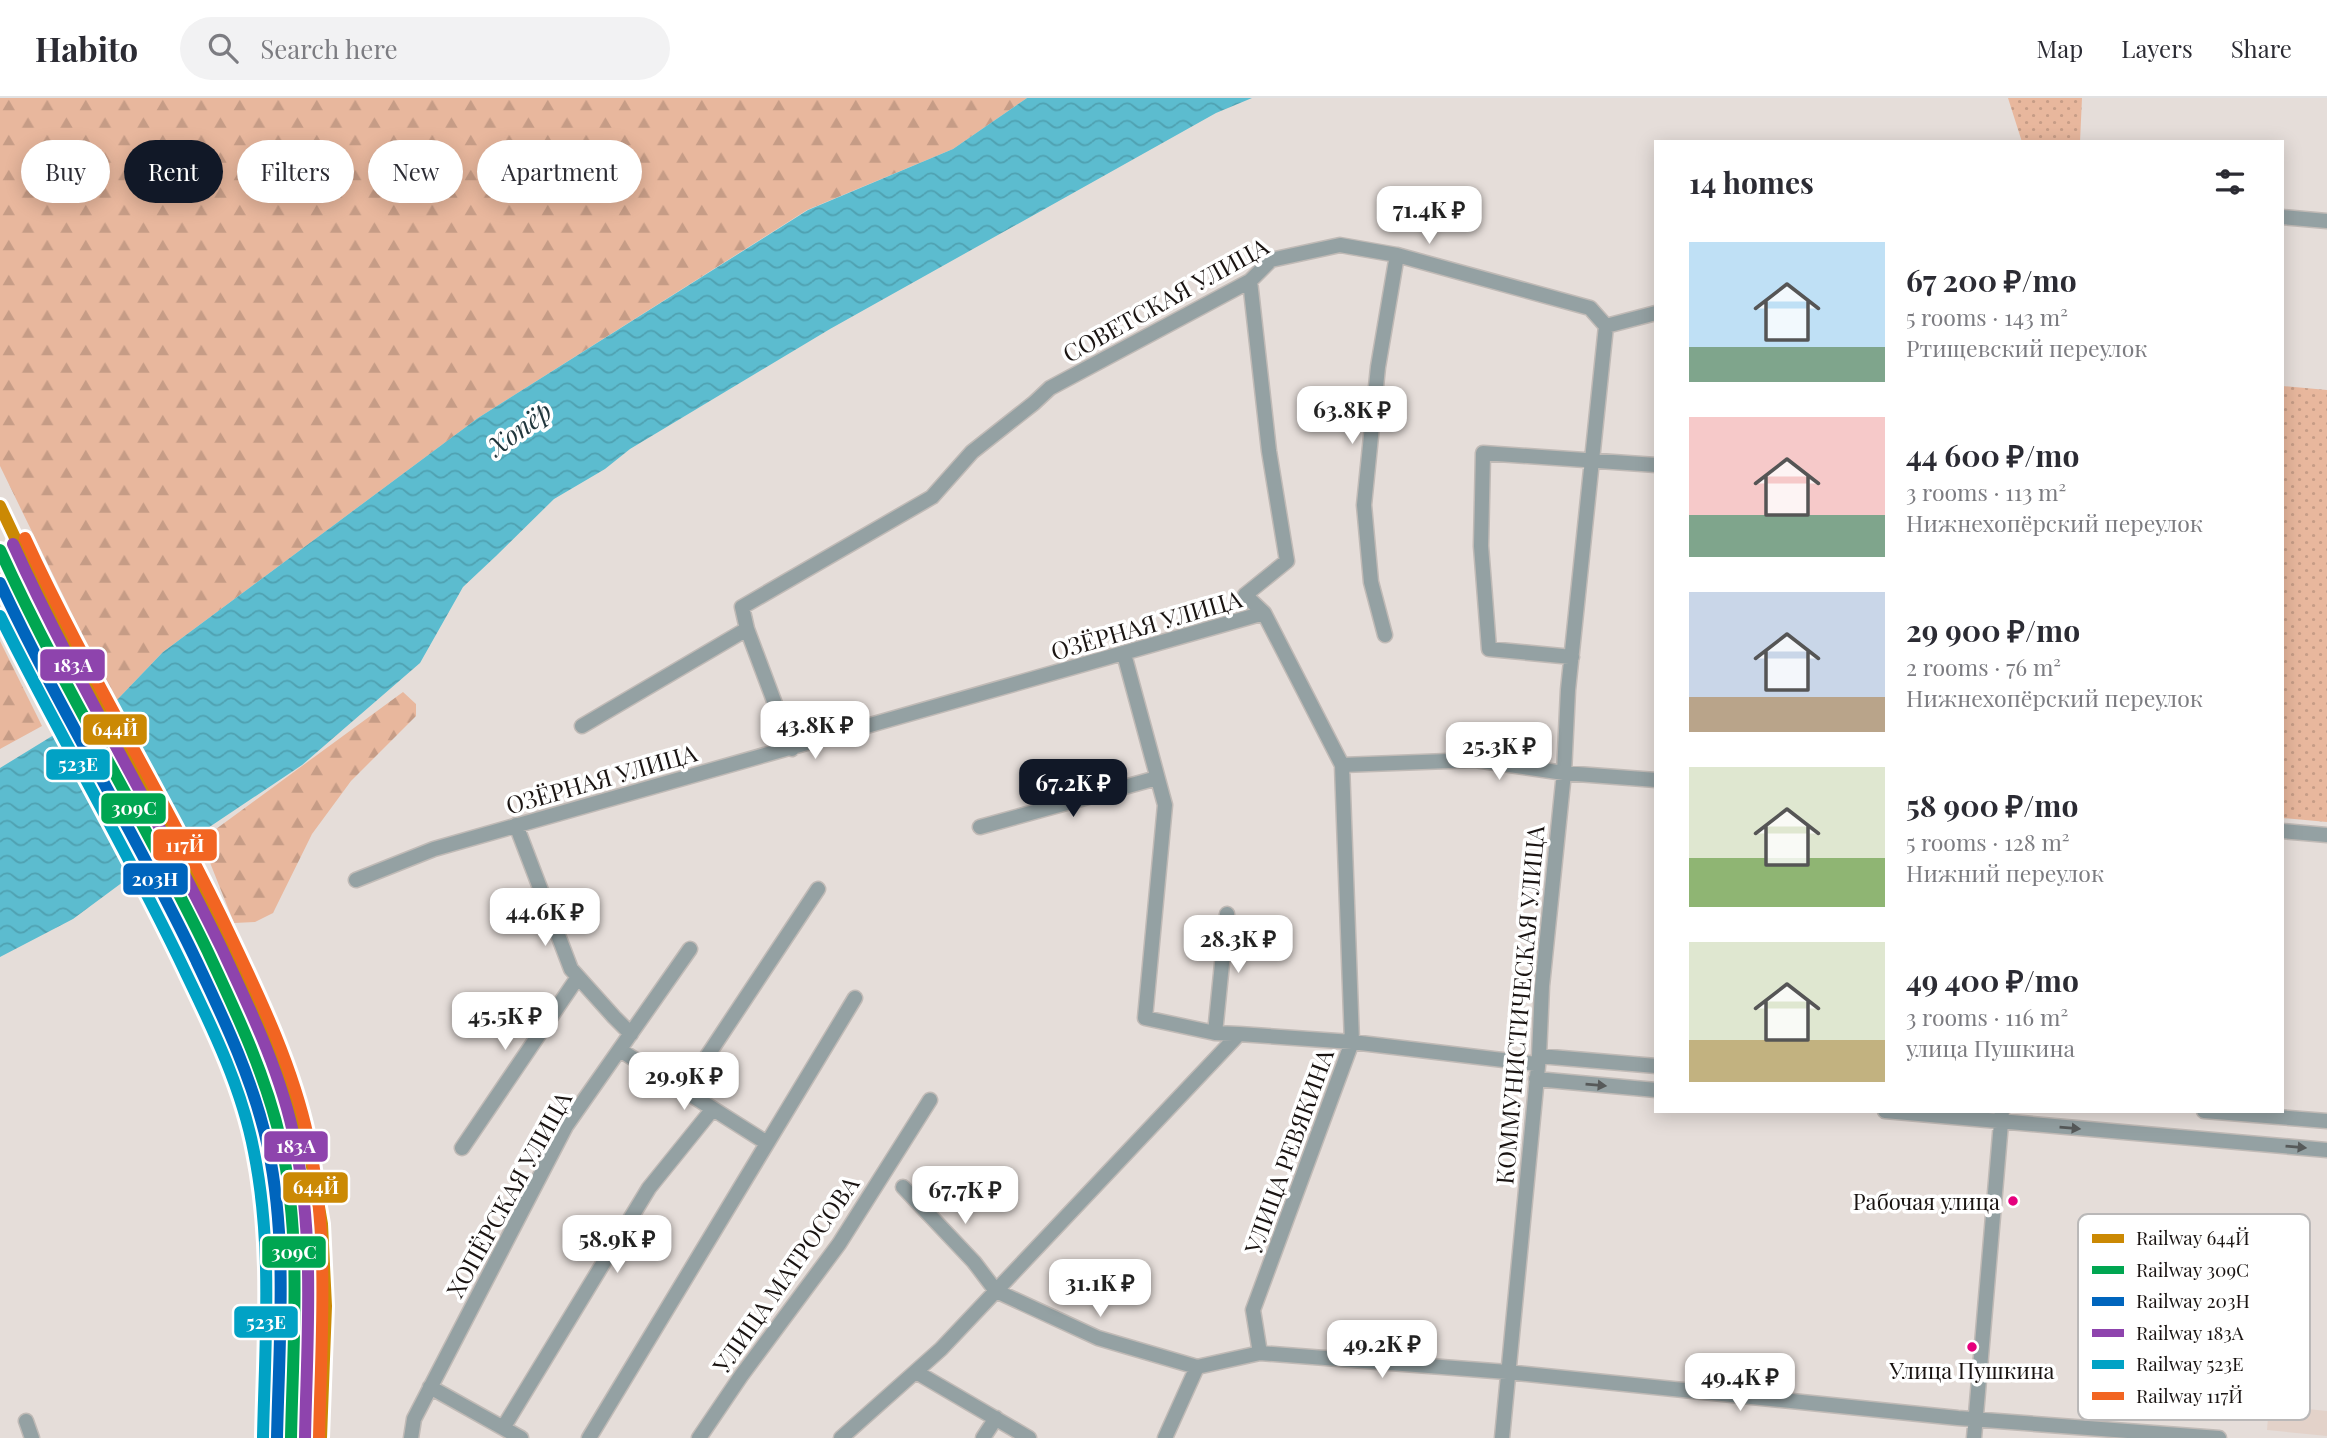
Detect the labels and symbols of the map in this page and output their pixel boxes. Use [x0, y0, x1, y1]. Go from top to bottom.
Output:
pin: 71.4K ₽ [1364, 186, 1494, 246]
street label: СОВЕТСКАЯ УЛИЦА [1056, 229, 1274, 369]
pin: 63.8K ₽ [1287, 386, 1417, 446]
water label: Хопёр [479, 393, 558, 464]
street label: ОЗЁРНАЯ УЛИЦА [1047, 581, 1246, 667]
line badge: 183А [39, 648, 106, 682]
text: 183А [53, 651, 93, 677]
pin: 43.8K ₽ [750, 702, 880, 761]
line badge: 644Й [82, 713, 148, 746]
text: 644Й [92, 715, 138, 741]
pin: 25.3K ₽ [1434, 722, 1564, 782]
street label: ОЗЁРНАЯ УЛИЦА [502, 735, 701, 821]
line badge: 523Е [45, 748, 111, 781]
text: 523Е [58, 750, 98, 776]
pin: 67.2K ₽ [1008, 760, 1138, 819]
line badge: 309С [100, 792, 167, 825]
text: 309С [111, 794, 157, 820]
street label: КОММУНИСТИЧЕСКАЯ УЛИЦА [1487, 823, 1551, 1186]
line badge: 117Й [152, 828, 218, 862]
text: 117Й [166, 831, 204, 857]
line badge: 203Н [122, 862, 189, 896]
text: 203Н [132, 865, 178, 891]
pin: 44.6K ₽ [480, 888, 610, 948]
pin: 28.3K ₽ [1173, 916, 1303, 975]
pin: 45.5K ₽ [440, 992, 570, 1052]
street label: УЛИЦА РЕВЯКИНА [1236, 1043, 1340, 1259]
pin: 29.9K ₽ [619, 1052, 749, 1112]
one-way arrow [1585, 1080, 1607, 1091]
street label: ХОПЁРСКАЯ УЛИЦА [438, 1084, 578, 1303]
one-way arrow [2059, 1123, 2081, 1134]
line badge: 183А [263, 1130, 329, 1163]
text: 183А [276, 1132, 316, 1158]
one-way arrow [2286, 1142, 2308, 1153]
pin: 67.7K ₽ [900, 1166, 1030, 1226]
street label: УЛИЦА МАТРОСОВА [704, 1168, 866, 1380]
line badge: 644Й [282, 1171, 349, 1204]
text: 644Й [293, 1173, 339, 1199]
place label: Рабочая улица [1853, 1186, 2000, 1216]
marker: Рабочая улица [2006, 1194, 2020, 1208]
legend [2078, 1214, 2310, 1420]
pin: 58.9K ₽ [552, 1216, 682, 1275]
text: Railway 644Й [2136, 1224, 2250, 1250]
line badge: 309С [261, 1235, 327, 1269]
text: 309С [271, 1238, 317, 1264]
text: Railway 309С [2136, 1256, 2249, 1282]
pin: 31.1K ₽ [1035, 1260, 1165, 1319]
text: Railway 203Н [2136, 1287, 2250, 1313]
line badge: 523Е [233, 1305, 299, 1339]
text: 523Е [246, 1308, 286, 1334]
text: Railway 183А [2136, 1319, 2245, 1345]
pin: 49.2K ₽ [1317, 1320, 1447, 1380]
marker: Улица Пушкина [1965, 1340, 1979, 1354]
text: Railway 523Е [2136, 1350, 2244, 1376]
pin: 49.4K ₽ [1675, 1354, 1805, 1413]
place label: Улица Пушкина [1888, 1355, 2055, 1385]
text: Railway 117Й [2136, 1382, 2243, 1408]

